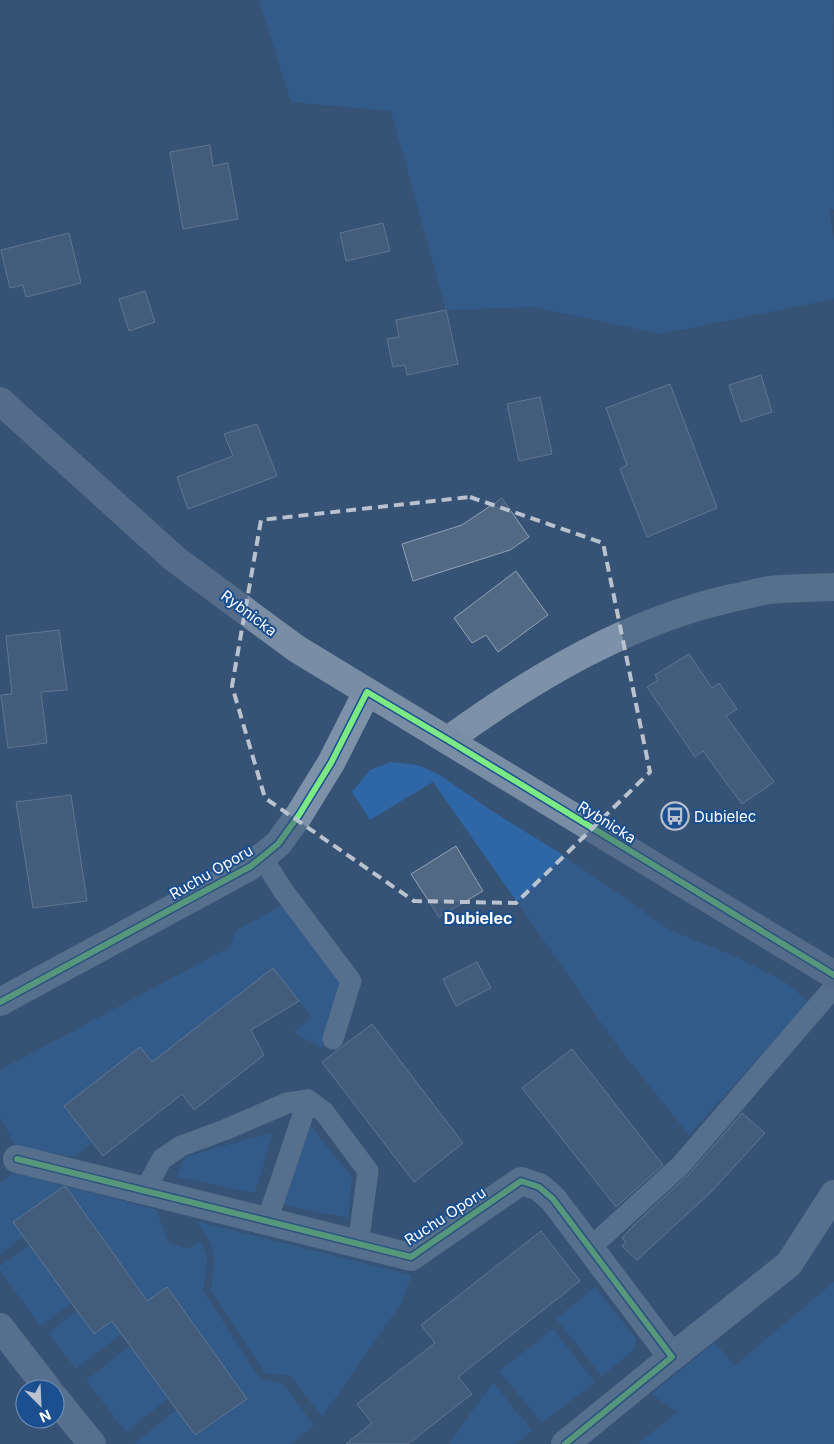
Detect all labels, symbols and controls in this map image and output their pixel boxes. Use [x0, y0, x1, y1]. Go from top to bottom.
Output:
street label: Rybnicka [217, 586, 281, 640]
street label: Rybnicka [574, 797, 640, 847]
bus stop icon: Dubielec [660, 801, 690, 831]
place label: Dubielec [694, 807, 756, 826]
street label: Ruchu Oporu [166, 840, 256, 904]
district label: Dubielec [444, 908, 512, 928]
street label: Ruchu Oporu [401, 1183, 489, 1249]
north arrow [15, 1379, 65, 1429]
text: N [37, 1406, 54, 1426]

